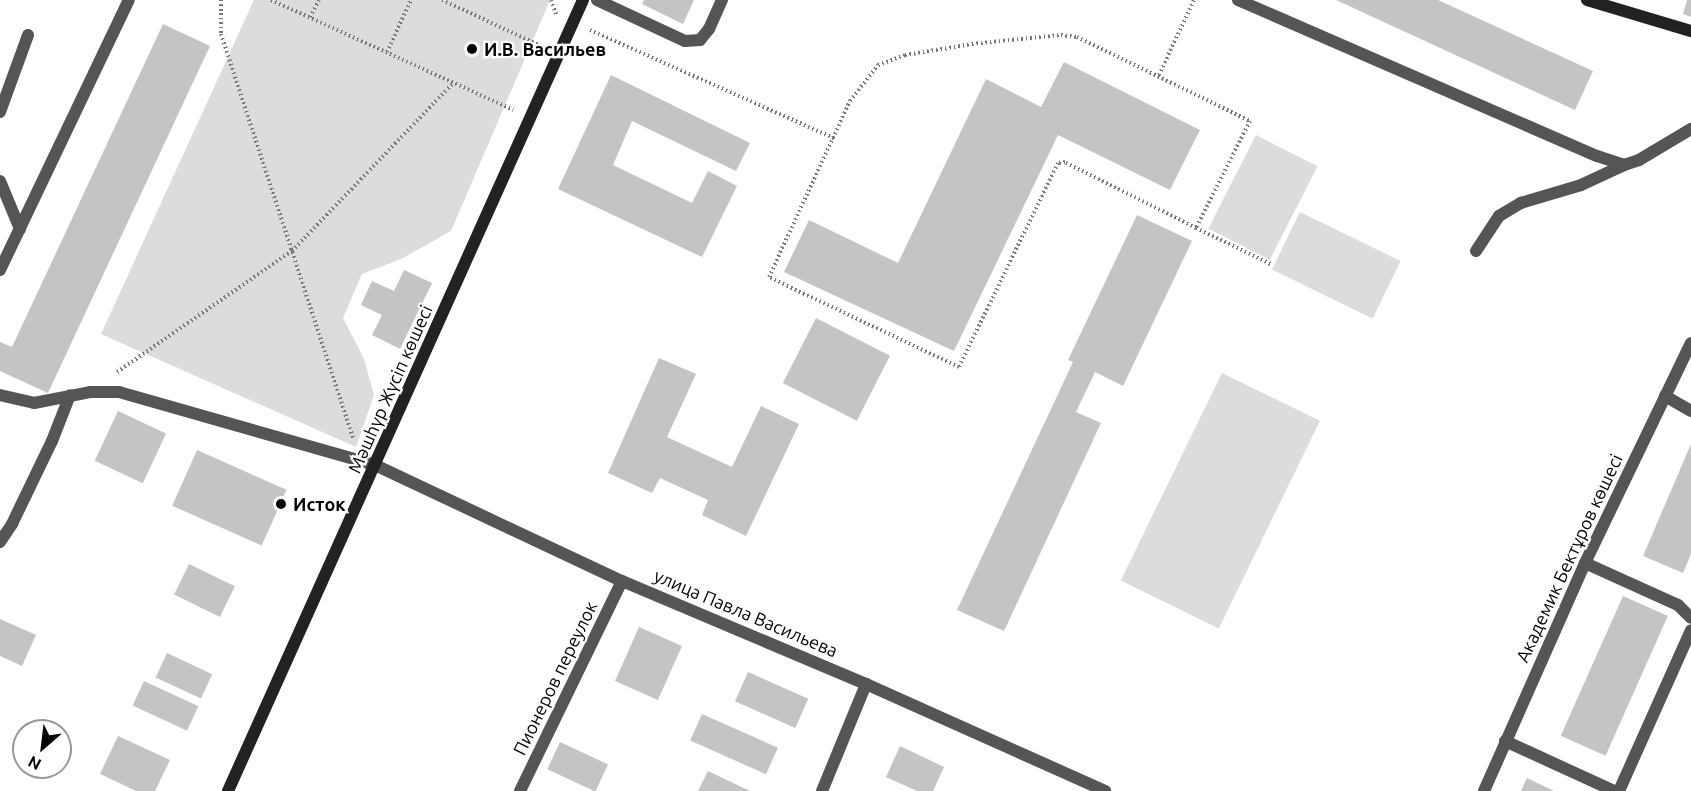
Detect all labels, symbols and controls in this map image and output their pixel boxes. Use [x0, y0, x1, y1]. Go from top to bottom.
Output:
place label: И.В. Васильев [484, 38, 606, 60]
marker: И.В. Васильев [465, 42, 479, 56]
street label: Мәшһүр Жүсіп көшесі [343, 302, 437, 476]
street label: Академик Бектұров көшесі [1511, 450, 1627, 666]
place label: Исток [293, 493, 345, 515]
marker: Исток [274, 497, 288, 511]
street label: улица Павла Васильева [651, 564, 841, 662]
street label: Пионеров переулок [508, 597, 602, 759]
north arrow [12, 719, 72, 779]
text: N [25, 752, 44, 774]

